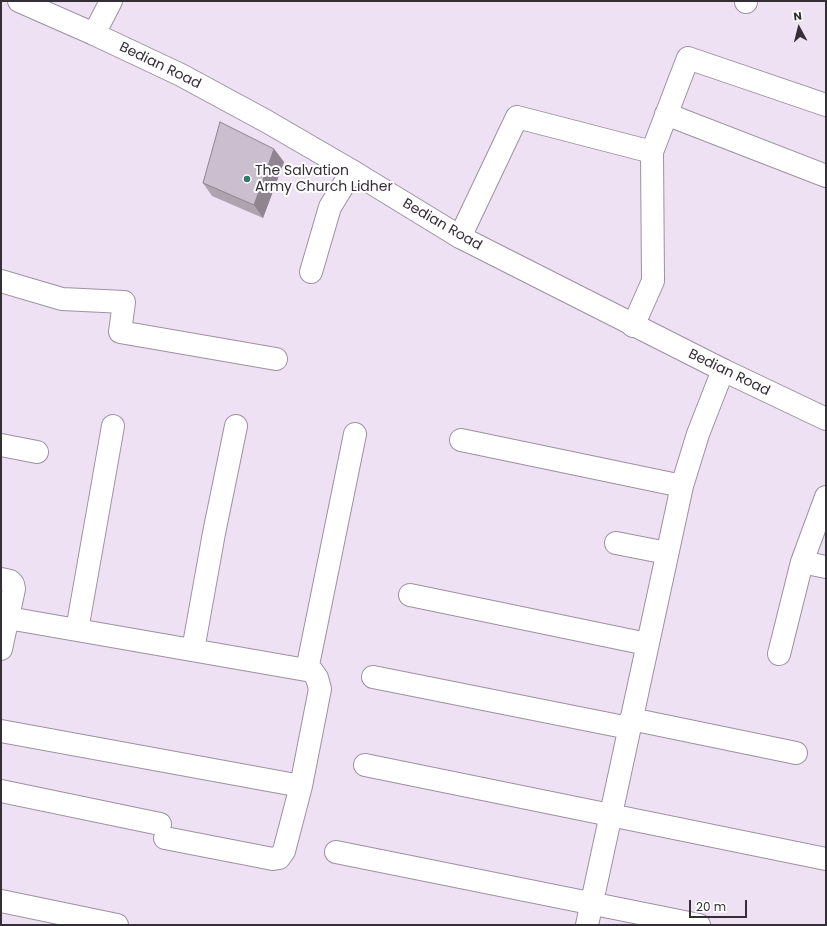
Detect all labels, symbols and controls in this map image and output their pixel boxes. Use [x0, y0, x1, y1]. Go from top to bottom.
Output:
north arrow [779, 8, 819, 48]
text: N [792, 8, 803, 25]
street label: Bedian Road [116, 39, 204, 93]
place label: The Salvation Army Church Lidher [255, 163, 393, 196]
marker: The Salvation Army Church Lidher [242, 174, 252, 184]
street label: Bedian Road [399, 196, 485, 254]
street label: Bedian Road [685, 346, 773, 400]
scale bar [691, 892, 749, 918]
text: 20 m [696, 898, 726, 915]

